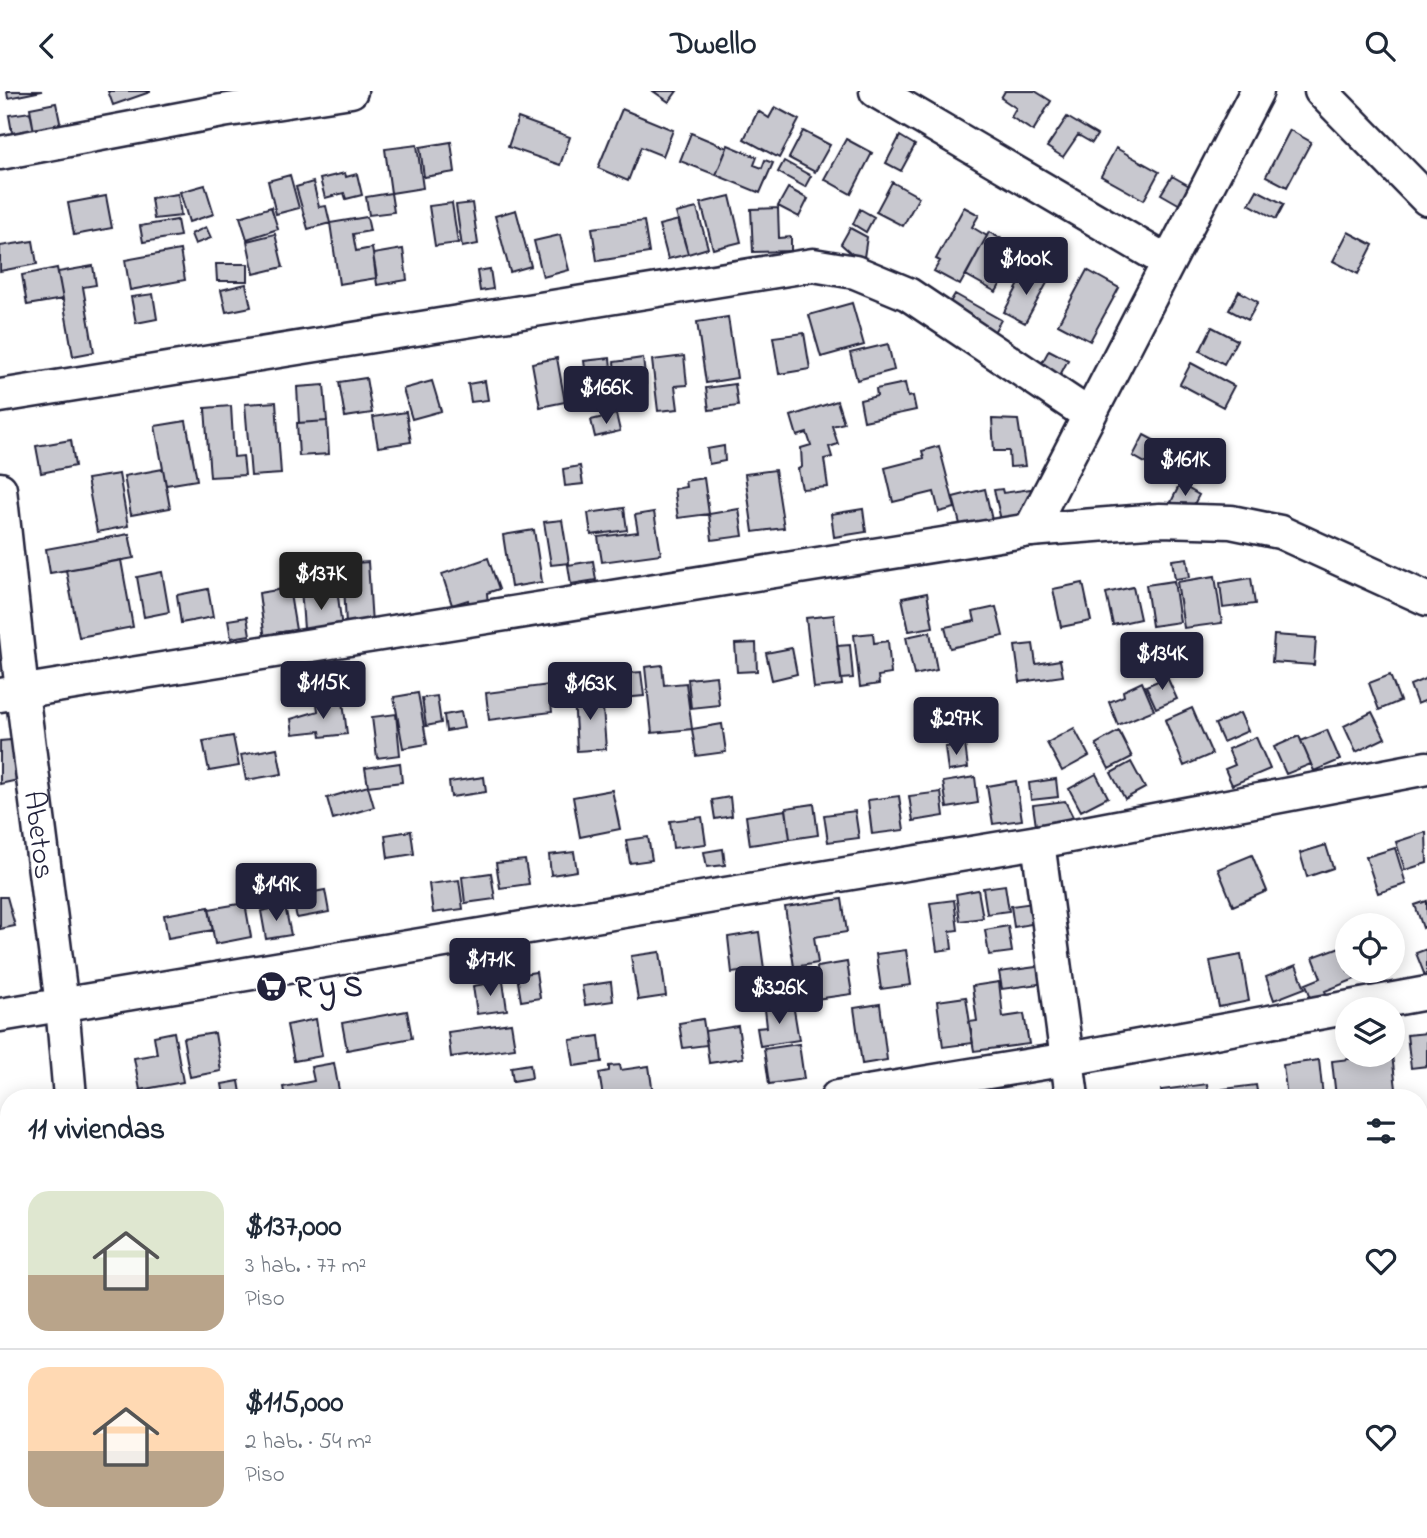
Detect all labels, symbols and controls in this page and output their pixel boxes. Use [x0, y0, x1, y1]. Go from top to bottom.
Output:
text: Dwello [670, 22, 757, 69]
icon: back [28, 27, 66, 65]
icon: search [1361, 27, 1399, 65]
pin: $100K [977, 237, 1075, 297]
text: $100K [1000, 243, 1052, 276]
pin: $166K [557, 367, 655, 426]
text: $166K [580, 372, 632, 405]
pin: $161K [1136, 439, 1234, 498]
text: $161K [1160, 444, 1210, 477]
pin: $137K [272, 553, 370, 612]
text: $137K [295, 558, 347, 591]
pin: $134K [1113, 633, 1211, 692]
text: $134K [1136, 638, 1188, 671]
pin: $115K [274, 661, 372, 721]
pin: $163K [541, 663, 639, 722]
text: $115K [297, 667, 349, 700]
text: $163K [564, 668, 616, 701]
pin: $297K [907, 697, 1005, 757]
text: $297K [930, 703, 982, 736]
street label: Abetos [10, 788, 65, 882]
pin: $149K [227, 863, 325, 923]
text: $149K [252, 869, 300, 902]
map controls [1335, 913, 1405, 1067]
button: locate [1335, 913, 1405, 983]
pin: $171K [441, 939, 539, 998]
text: $171K [465, 944, 515, 977]
place label: R y S [295, 967, 363, 1011]
pin: $326K [730, 967, 828, 1026]
supermarket icon: R y S [255, 969, 289, 1003]
text: $326K [751, 972, 807, 1005]
button: layers [1335, 997, 1405, 1067]
text: 11 viviendas [28, 1109, 165, 1153]
icon: filters [1362, 1112, 1400, 1150]
text: $137,000 [245, 1206, 341, 1250]
icon: home [84, 1219, 168, 1303]
icon: heart [1362, 1242, 1400, 1280]
text: 3 hab. · 77 m² [245, 1250, 366, 1283]
text: Piso [245, 1283, 285, 1316]
text: $115,000 [245, 1382, 343, 1426]
icon: home [84, 1395, 168, 1479]
icon: heart [1362, 1418, 1400, 1456]
text: 2 hab. · 54 m² [245, 1426, 372, 1459]
text: Piso [245, 1459, 285, 1492]

